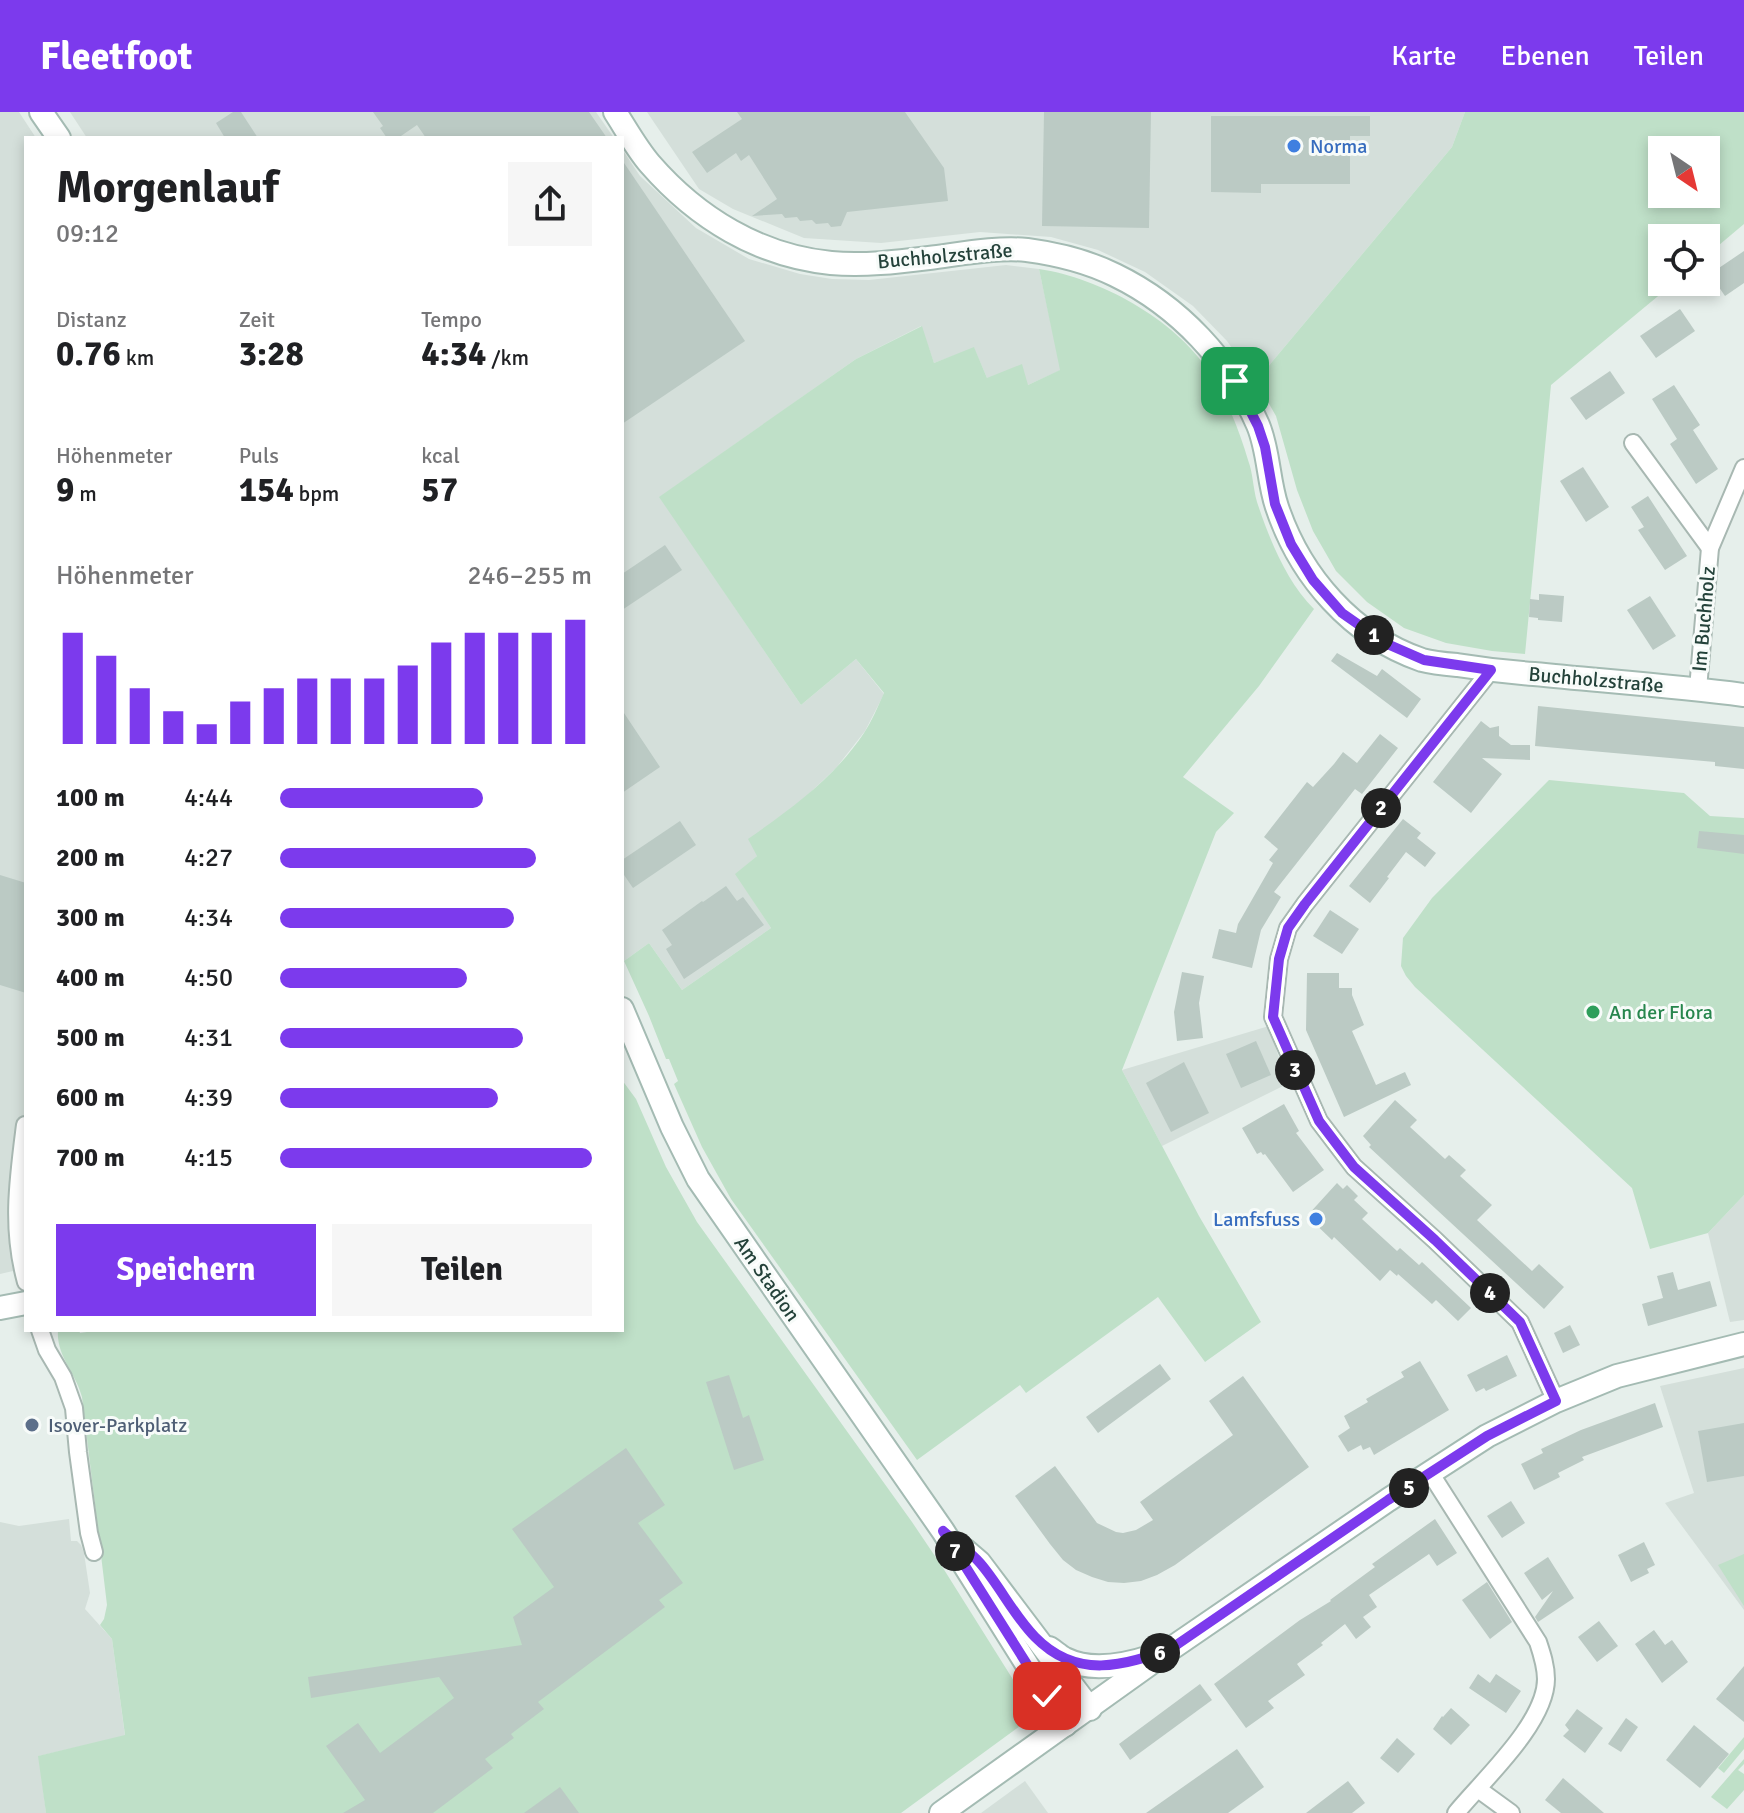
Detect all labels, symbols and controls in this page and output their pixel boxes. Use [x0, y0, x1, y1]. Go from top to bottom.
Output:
text: Fleetfoot [40, 33, 192, 80]
text: Karte [1391, 39, 1457, 73]
text: Ebenen [1501, 39, 1590, 73]
text: Teilen [1634, 39, 1704, 73]
place label: Norma [1310, 134, 1367, 159]
north arrow [1648, 136, 1720, 208]
map controls [1648, 136, 1720, 296]
marker: Norma [1285, 137, 1303, 155]
text: Morgenlauf [56, 161, 279, 215]
button: share [508, 162, 592, 246]
text: 09:12 [56, 218, 119, 250]
button: locate [1648, 224, 1720, 296]
street label: Buchholzstraße [876, 238, 1014, 274]
text: Distanz [56, 306, 127, 333]
text: Zeit [239, 306, 275, 333]
text: Tempo [421, 306, 482, 333]
text: 0.76 [56, 333, 121, 375]
text: 3:28 [239, 333, 304, 375]
text: 4:34 [421, 333, 486, 375]
text: km [121, 344, 154, 371]
text: /km [486, 344, 529, 371]
pin [1201, 347, 1269, 415]
icon: arrive [1213, 359, 1257, 403]
text: Höhenmeter [56, 442, 172, 469]
text: Puls [239, 442, 279, 469]
text: kcal [421, 442, 460, 469]
text: 9 [56, 469, 74, 511]
text: 154 [239, 469, 294, 511]
text: 57 [421, 469, 458, 511]
text: m [74, 480, 97, 507]
text: bpm [294, 480, 339, 507]
text: Höhenmeter [56, 560, 194, 592]
text: 246–255 m [468, 560, 592, 592]
street label: Im Buchholz [1687, 565, 1721, 673]
pin: 1 [1354, 615, 1394, 655]
text: 1 [1368, 621, 1380, 648]
street label: Buchholzstraße [1527, 662, 1665, 698]
text: 100 m [56, 782, 125, 814]
text: 4:44 [184, 782, 233, 814]
pin: 2 [1361, 788, 1401, 828]
text: 2 [1375, 794, 1387, 821]
text: 200 m [56, 842, 125, 874]
text: 4:27 [184, 842, 233, 874]
text: 300 m [56, 902, 125, 934]
text: 4:34 [184, 902, 233, 934]
text: 400 m [56, 962, 125, 994]
text: 4:50 [184, 962, 233, 994]
place label: An der Flora [1609, 1000, 1713, 1025]
marker: An der Flora [1584, 1003, 1602, 1021]
text: 500 m [56, 1022, 125, 1054]
text: 4:31 [184, 1022, 233, 1054]
pin: 3 [1275, 1050, 1315, 1090]
text: 3 [1289, 1056, 1301, 1083]
text: 600 m [56, 1082, 125, 1114]
text: 4:39 [184, 1082, 233, 1114]
text: 700 m [56, 1142, 125, 1174]
text: 4:15 [184, 1142, 233, 1174]
place label: Lamfsfuss [1213, 1207, 1300, 1232]
marker: Lamfsfuss [1307, 1210, 1325, 1228]
button: Speichern [56, 1224, 316, 1316]
button: Teilen [332, 1224, 592, 1316]
street label: Am Stadion [729, 1232, 805, 1326]
pin: 4 [1470, 1273, 1510, 1313]
text: 4 [1484, 1279, 1496, 1306]
place label: Isover-Parkplatz [48, 1413, 187, 1438]
marker: Isover-Parkplatz [23, 1416, 41, 1434]
pin: 5 [1389, 1468, 1429, 1508]
text: 5 [1403, 1474, 1415, 1501]
pin: 7 [935, 1531, 975, 1571]
text: 7 [949, 1537, 961, 1564]
pin: 6 [1140, 1633, 1180, 1673]
text: 6 [1154, 1639, 1166, 1666]
pin [1013, 1662, 1081, 1730]
icon: check [1025, 1674, 1069, 1718]

